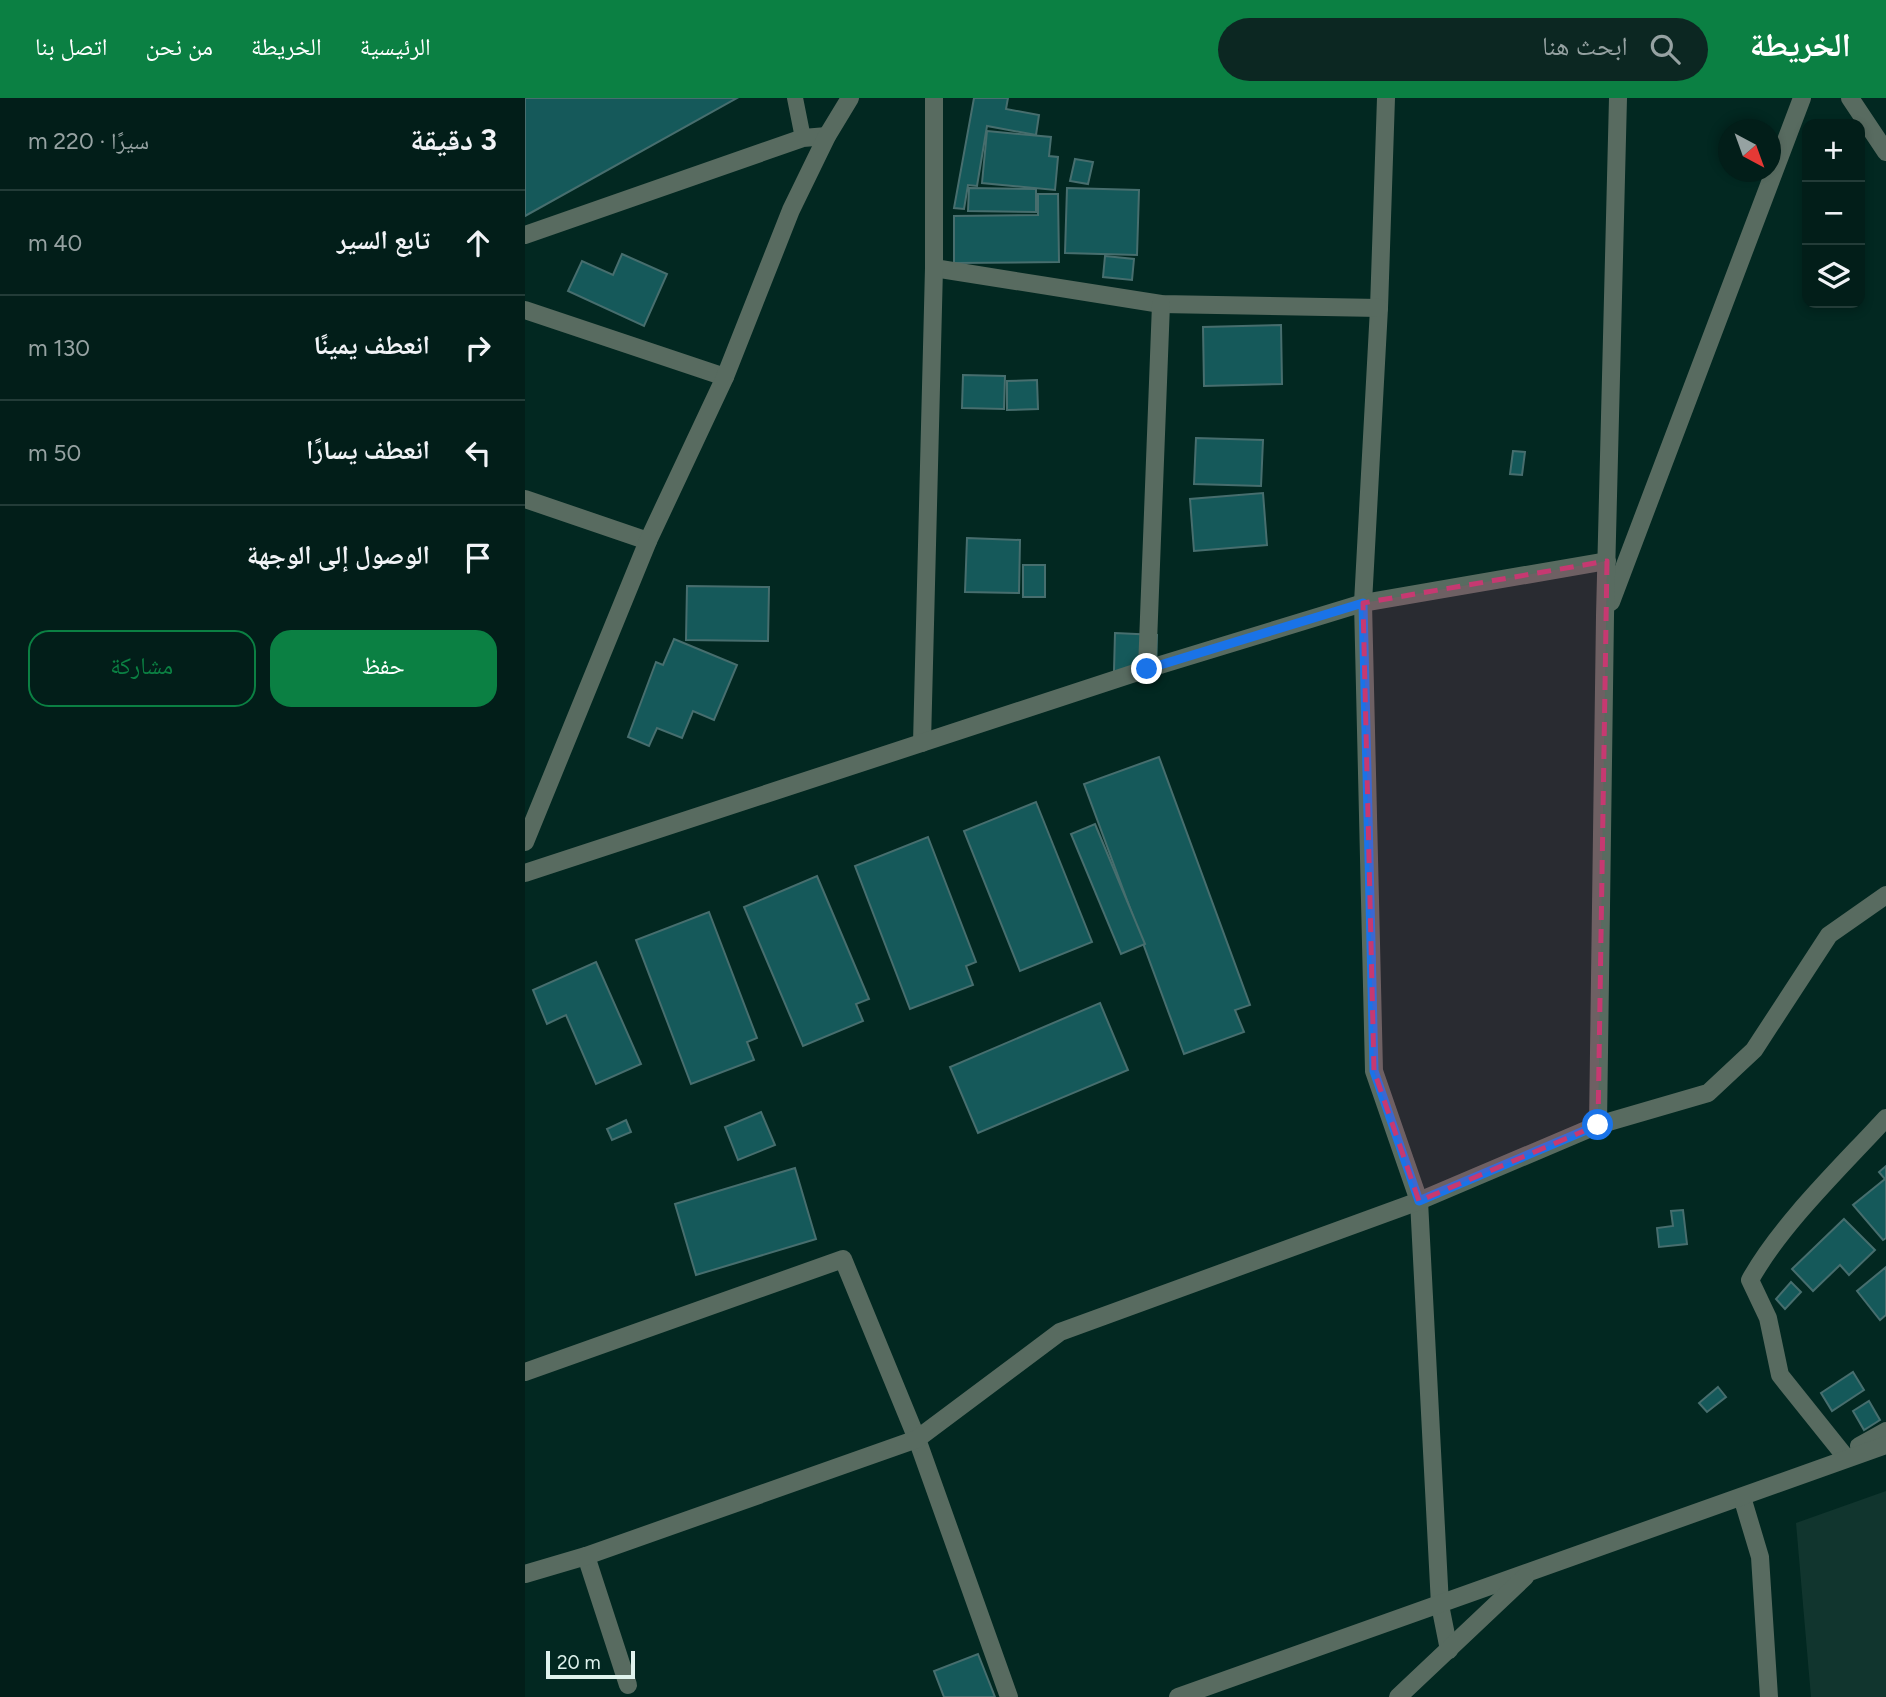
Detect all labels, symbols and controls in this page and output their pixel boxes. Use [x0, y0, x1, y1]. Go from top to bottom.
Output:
search box [1218, 18, 1708, 81]
text: الخريطة [1750, 25, 1851, 64]
text: ابحث هنا [1542, 30, 1628, 62]
icon: search [1646, 30, 1684, 68]
text: اتصل بنا [35, 32, 107, 61]
text: من نحن [145, 32, 213, 61]
text: الخريطة [251, 32, 322, 61]
text: الرئيسية [360, 32, 431, 61]
north arrow [1718, 119, 1781, 182]
map controls [1802, 119, 1865, 308]
button: + [1802, 119, 1865, 182]
text: 3 دقيقة [410, 121, 497, 158]
text: سيرًا · 220 m [28, 127, 149, 155]
button: − [1802, 182, 1865, 245]
text: تابع السير [337, 224, 430, 256]
icon: ahead [459, 224, 497, 262]
text: 40 m [28, 229, 82, 257]
button: layers [1802, 245, 1865, 308]
text: انعطف يمينًا [314, 329, 430, 361]
icon: right [459, 329, 497, 367]
text: 130 m [28, 334, 90, 362]
text: انعطف يسارًا [306, 434, 430, 466]
icon: left [459, 434, 497, 472]
text: 50 m [28, 439, 81, 467]
text: الوصول إلى الوجهة [247, 539, 430, 571]
icon: arrive [459, 539, 497, 577]
button: مشاركة [28, 630, 256, 707]
button: حفظ [270, 630, 497, 707]
route end [1131, 653, 1162, 684]
route start [1582, 1109, 1613, 1140]
scale bar [546, 1648, 635, 1680]
text: 20 m [557, 1651, 601, 1674]

